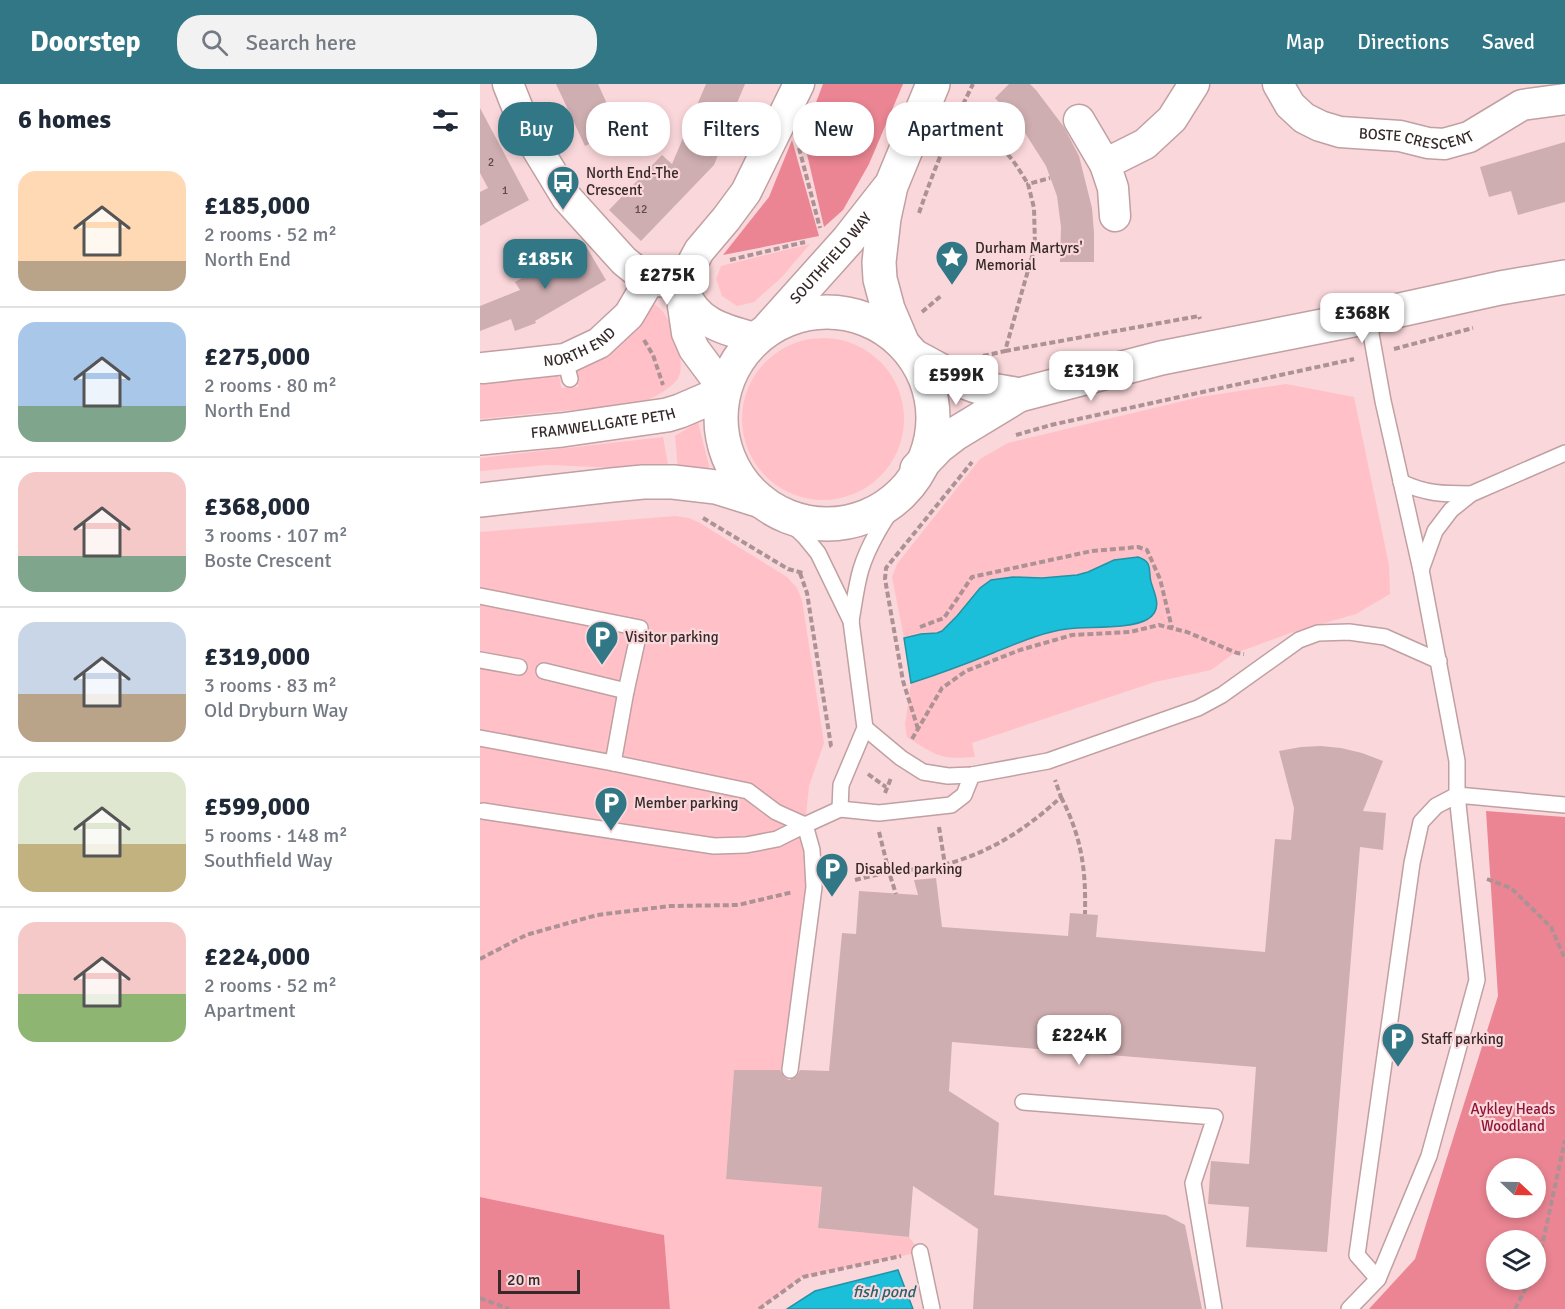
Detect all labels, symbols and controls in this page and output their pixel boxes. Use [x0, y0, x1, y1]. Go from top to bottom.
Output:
search box [177, 15, 597, 69]
text: Doorstep [30, 25, 141, 59]
icon: search [198, 26, 231, 59]
text: Search here [246, 29, 357, 56]
text: Map [1286, 29, 1324, 55]
text: Directions [1357, 29, 1449, 55]
text: Saved [1482, 29, 1535, 55]
chip: Buy [498, 102, 574, 156]
chip: Rent [586, 102, 670, 156]
chip: Filters [682, 102, 781, 156]
chip: New [793, 102, 874, 156]
chip: Apartment [886, 102, 1025, 156]
text: 6 homes [18, 104, 111, 136]
icon: filters [429, 104, 462, 137]
street label: BOSTE CRESCENT [1358, 124, 1478, 153]
house number: 2 [488, 155, 494, 170]
bus stop icon: North End-The Crescent [545, 164, 581, 211]
place label: North End-The Crescent [586, 164, 679, 199]
house number: 1 [502, 183, 508, 198]
text: £185,000 [204, 190, 310, 222]
icon: home [66, 195, 138, 267]
house number: 12 [635, 202, 647, 217]
street label: SOUTHFIELD WAY [786, 208, 876, 308]
text: 2 rooms · 52 m² [204, 222, 337, 247]
pin: £185K [503, 239, 587, 290]
place icon: Durham Martyrs' Memorial [934, 239, 970, 286]
place label: Durham Martyrs' Memorial [975, 239, 1083, 274]
text: £185K [517, 246, 573, 271]
text: North End [204, 247, 291, 272]
pin: £275K [625, 255, 709, 306]
text: £275K [639, 262, 695, 287]
pin: £368K [1320, 293, 1404, 344]
text: £368K [1334, 300, 1390, 325]
street label: NORTH END [543, 323, 619, 370]
text: £275,000 [204, 341, 310, 373]
icon: home [66, 346, 138, 418]
pin: £319K [1049, 351, 1133, 402]
pin: £599K [914, 355, 998, 406]
text: £319K [1063, 358, 1119, 383]
text: £599K [928, 362, 984, 387]
text: 2 rooms · 80 m² [204, 373, 337, 398]
text: North End [204, 398, 291, 423]
street label: FRAMWELLGATE PETH [530, 404, 678, 442]
text: £368,000 [204, 491, 310, 523]
icon: home [66, 496, 138, 568]
text: 3 rooms · 107 m² [204, 523, 348, 548]
text: Boste Crescent [204, 548, 332, 573]
parking icon: Visitor parking [584, 619, 620, 666]
place label: Visitor parking [625, 628, 719, 646]
text: £319,000 [204, 641, 310, 673]
icon: home [66, 646, 138, 718]
text: 3 rooms · 83 m² [204, 673, 337, 698]
text: Old Dryburn Way [204, 698, 348, 723]
parking icon: Member parking [593, 785, 629, 832]
text: £599,000 [204, 791, 310, 823]
place label: Member parking [634, 794, 739, 812]
icon: home [66, 796, 138, 868]
text: 5 rooms · 148 m² [204, 823, 348, 848]
text: Southfield Way [204, 848, 332, 873]
parking icon: Disabled parking [814, 851, 850, 898]
place label: Disabled parking [855, 860, 963, 878]
text: £224,000 [204, 941, 310, 973]
icon: home [66, 946, 138, 1018]
text: 2 rooms · 52 m² [204, 973, 337, 998]
text: Apartment [204, 998, 296, 1023]
pin: £224K [1037, 1015, 1121, 1066]
parking icon: Staff parking [1380, 1021, 1416, 1068]
text: £224K [1051, 1022, 1107, 1047]
place label: Staff parking [1421, 1030, 1504, 1048]
park label: Aykley Heads Woodland [1471, 1100, 1556, 1135]
north arrow [1486, 1158, 1546, 1218]
map controls [1486, 1158, 1546, 1290]
button: layers [1486, 1230, 1546, 1290]
scale bar [498, 1267, 580, 1294]
text: 20 m [507, 1270, 541, 1290]
water label: fish pond [853, 1282, 918, 1302]

